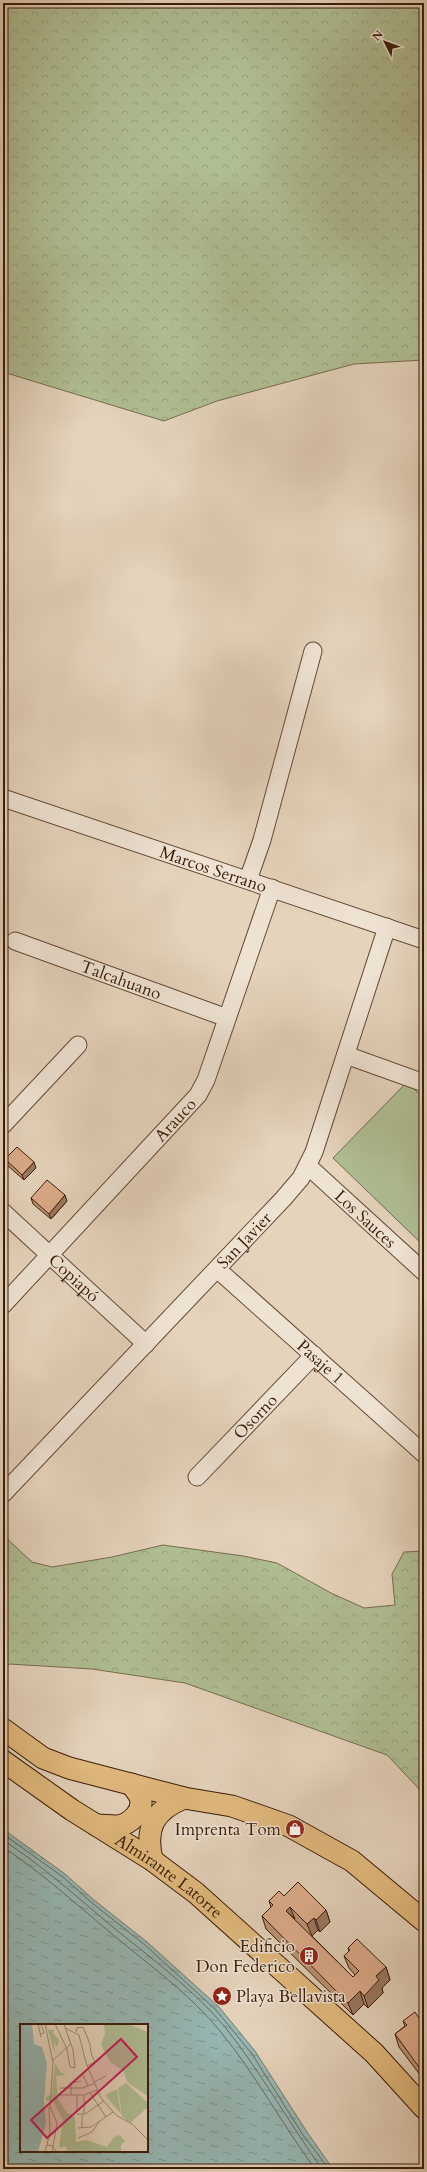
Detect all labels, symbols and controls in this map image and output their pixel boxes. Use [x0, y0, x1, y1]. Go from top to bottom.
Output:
north arrow [365, 22, 405, 62]
text: N [369, 27, 387, 44]
street label: Marcos Serrano [157, 841, 270, 898]
street label: Talcahuano [78, 955, 165, 1005]
street label: Arauco [149, 1093, 202, 1147]
street label: Los Sauces [329, 1185, 401, 1253]
street label: San Javier [212, 1206, 278, 1274]
street label: Copiapó [43, 1249, 104, 1308]
street label: Pasaje 1 [292, 1335, 349, 1389]
street label: Osorno [228, 1389, 283, 1444]
place label: Imprenta Tom [175, 1818, 282, 1841]
shop icon: Imprenta Tom [284, 1818, 306, 1840]
street label: Almirante Latorre [111, 1829, 228, 1924]
place label: Edificio Don Federico [196, 1935, 295, 1978]
building icon: Edificio Don Federico [298, 1945, 320, 1967]
place icon: Playa Bellavista [211, 1985, 233, 2007]
place label: Playa Bellavista [236, 1985, 346, 2008]
inset map [20, 2024, 148, 2152]

